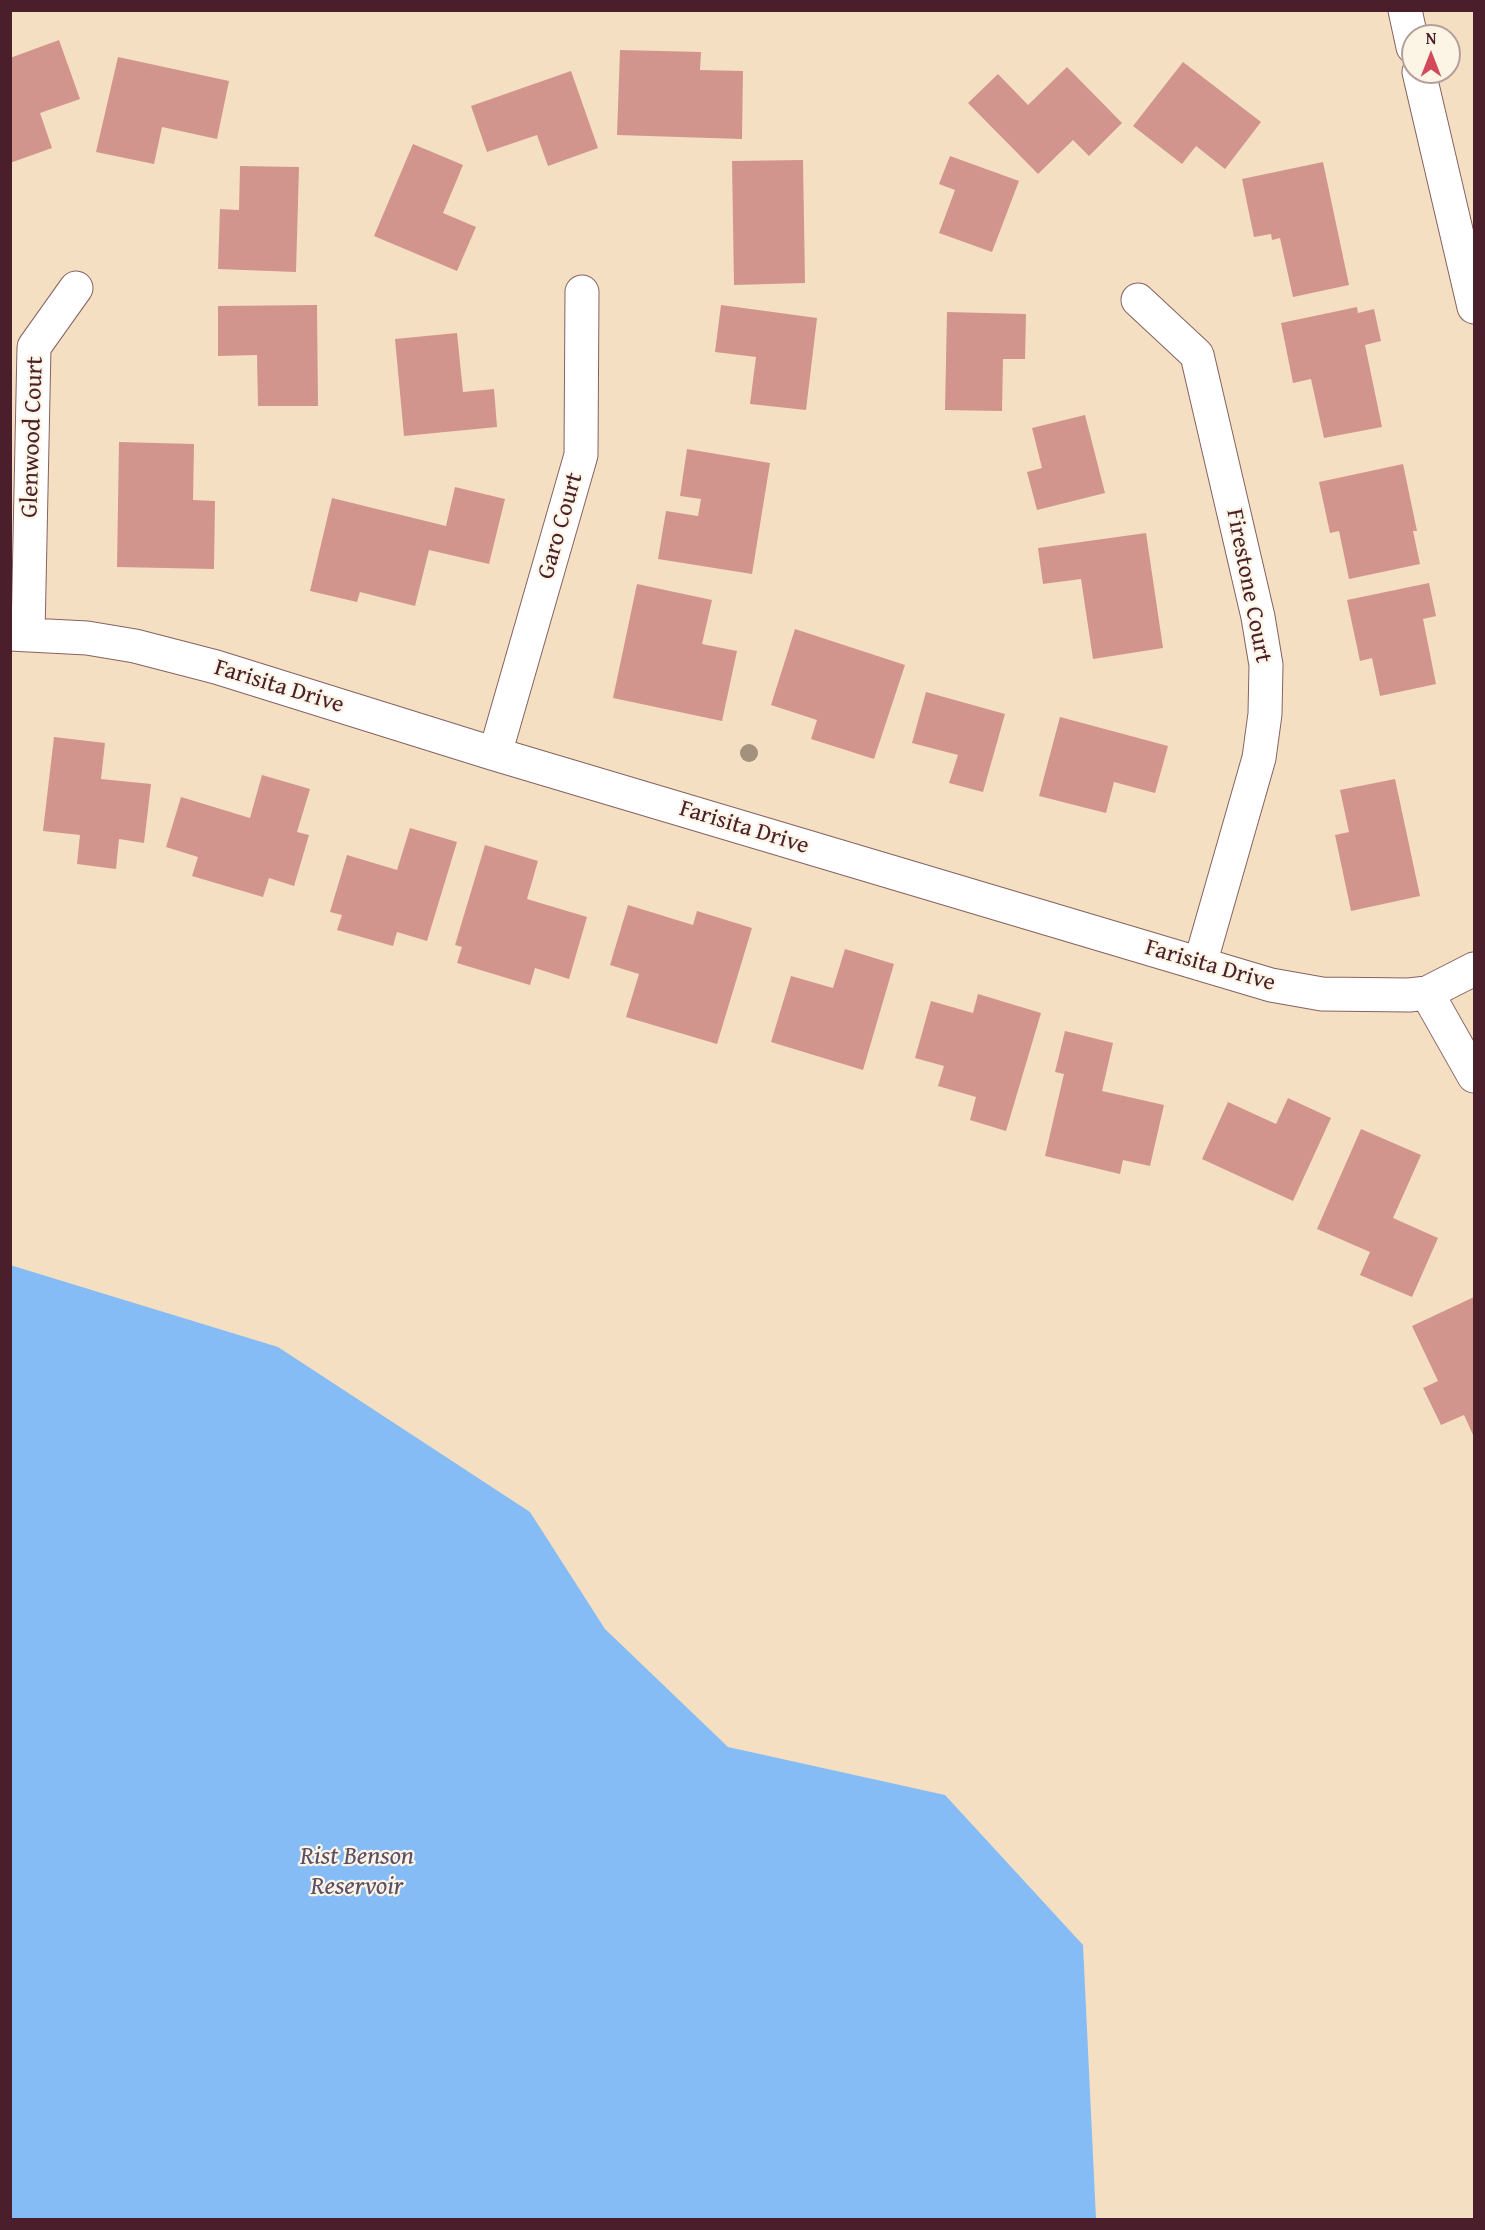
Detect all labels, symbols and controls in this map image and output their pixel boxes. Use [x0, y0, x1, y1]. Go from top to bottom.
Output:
north arrow [1401, 24, 1461, 84]
text: N [1426, 26, 1436, 50]
street label: Glenwood Court [16, 356, 50, 518]
street label: Garo Court [532, 470, 590, 582]
street label: Firestone Court [1219, 507, 1277, 665]
street label: Farisita Drive [211, 654, 347, 720]
street label: Farisita Drive [676, 795, 812, 861]
street label: Farisita Drive [1142, 934, 1278, 998]
water label: Rist Benson Reservoir [300, 1841, 414, 1902]

